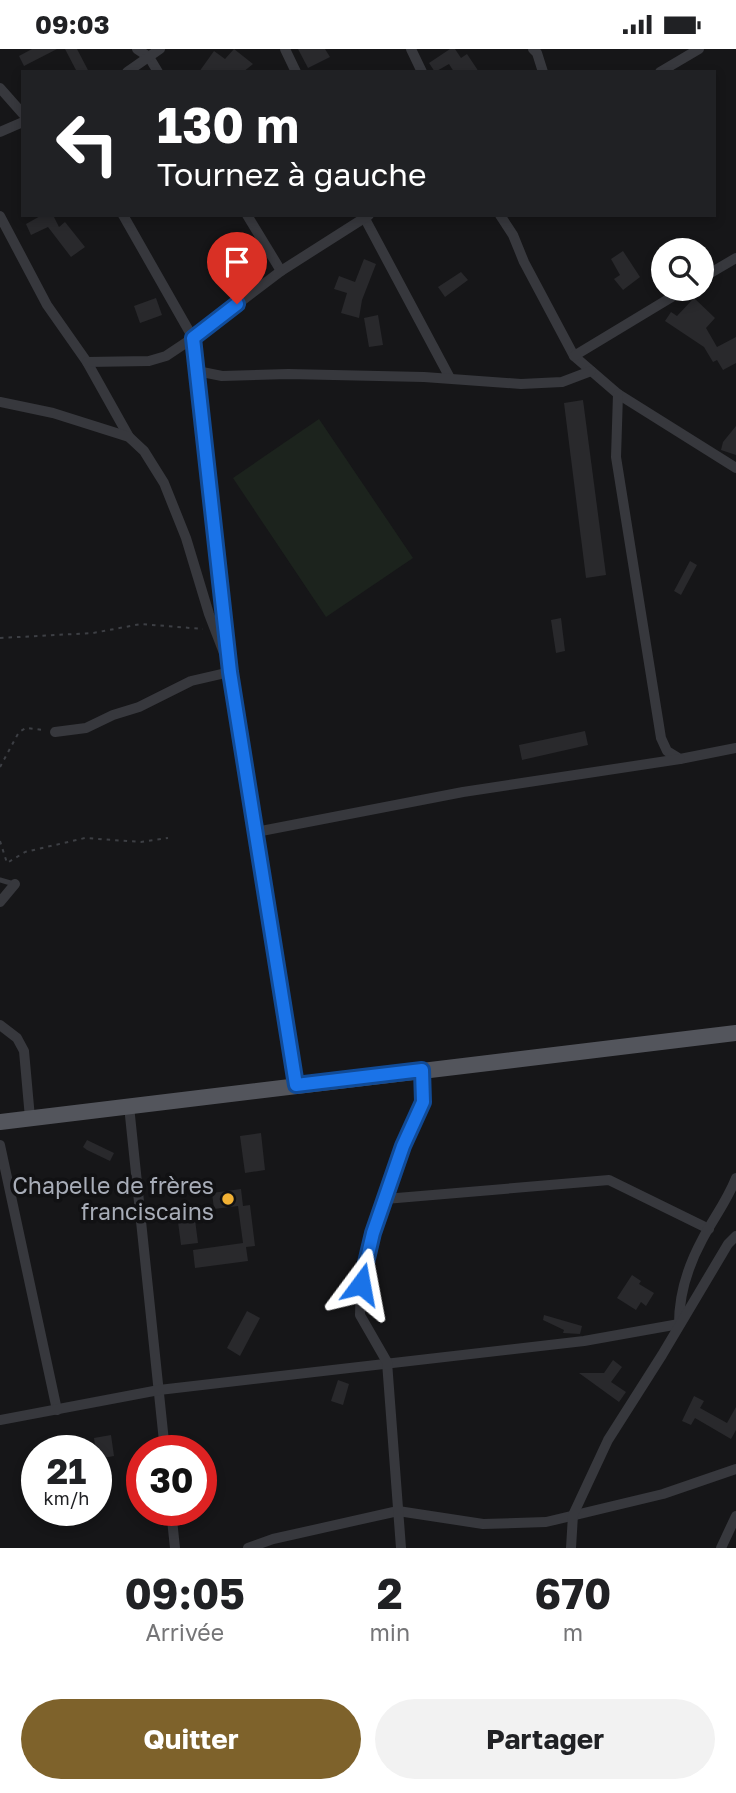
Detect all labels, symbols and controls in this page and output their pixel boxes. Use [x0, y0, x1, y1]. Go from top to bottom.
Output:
text: 09:03 [35, 9, 110, 40]
text: 130 m [157, 95, 299, 154]
icon: left [42, 98, 133, 189]
text: Tournez à gauche [157, 155, 426, 193]
pin [207, 232, 267, 304]
map controls [651, 238, 714, 301]
button: search [651, 238, 714, 301]
icon: arrive [218, 243, 256, 281]
place label: Chapelle de frères franciscains [12, 1171, 214, 1225]
marker: Chapelle de frères franciscains [220, 1191, 236, 1207]
position arrow [324, 1247, 398, 1321]
speed limit sign: 30 [126, 1435, 217, 1526]
text: 21 [47, 1450, 86, 1492]
text: km/h [44, 1487, 89, 1509]
text: 09:05 [125, 1568, 245, 1618]
text: 2 [377, 1568, 403, 1618]
text: 670 [535, 1568, 611, 1618]
text: Arrivée [145, 1618, 224, 1646]
text: min [369, 1618, 410, 1646]
text: m [563, 1618, 583, 1646]
button: Quitter [21, 1699, 361, 1779]
button: Partager [375, 1699, 715, 1779]

